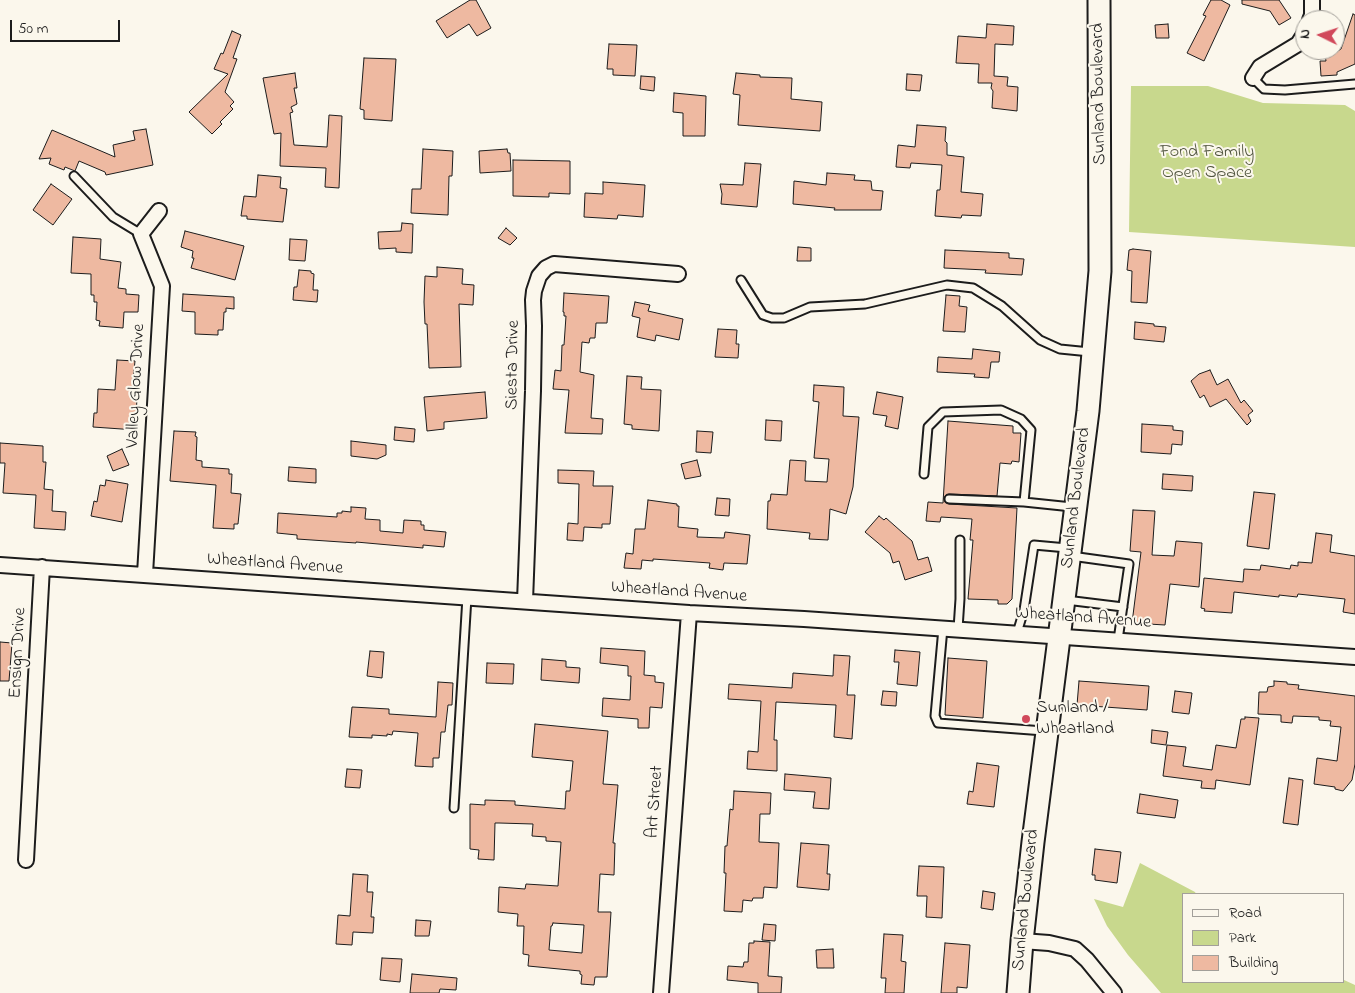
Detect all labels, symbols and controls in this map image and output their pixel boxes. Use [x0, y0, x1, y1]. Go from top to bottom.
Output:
scale bar [12, 10, 122, 42]
north arrow [1295, 10, 1345, 60]
text: 50 m [18, 18, 48, 40]
street label: Sunland Boulevard [1088, 23, 1112, 165]
text: N [1295, 29, 1316, 39]
park label: Fond Family Open Space [1160, 142, 1254, 184]
street label: Siesta Drive [502, 320, 526, 410]
street label: Valley Glow Drive [123, 323, 151, 449]
street label: Sunland Boulevard [1058, 426, 1096, 570]
street label: Wheatland Avenue [206, 549, 344, 581]
street label: Wheatland Avenue [610, 577, 748, 609]
street label: Wheatland Avenue [1014, 603, 1152, 635]
street label: Ensign Drive [6, 607, 32, 699]
place label: Sunland / Wheatland [1036, 698, 1114, 741]
marker: Sunland / Wheatland [1020, 713, 1032, 725]
street label: Art Street [643, 765, 669, 839]
street label: Sunland Boulevard [1009, 828, 1045, 972]
legend [1182, 893, 1345, 983]
text: Road [1229, 902, 1262, 924]
text: Park [1229, 927, 1256, 949]
text: Building [1229, 952, 1278, 974]

